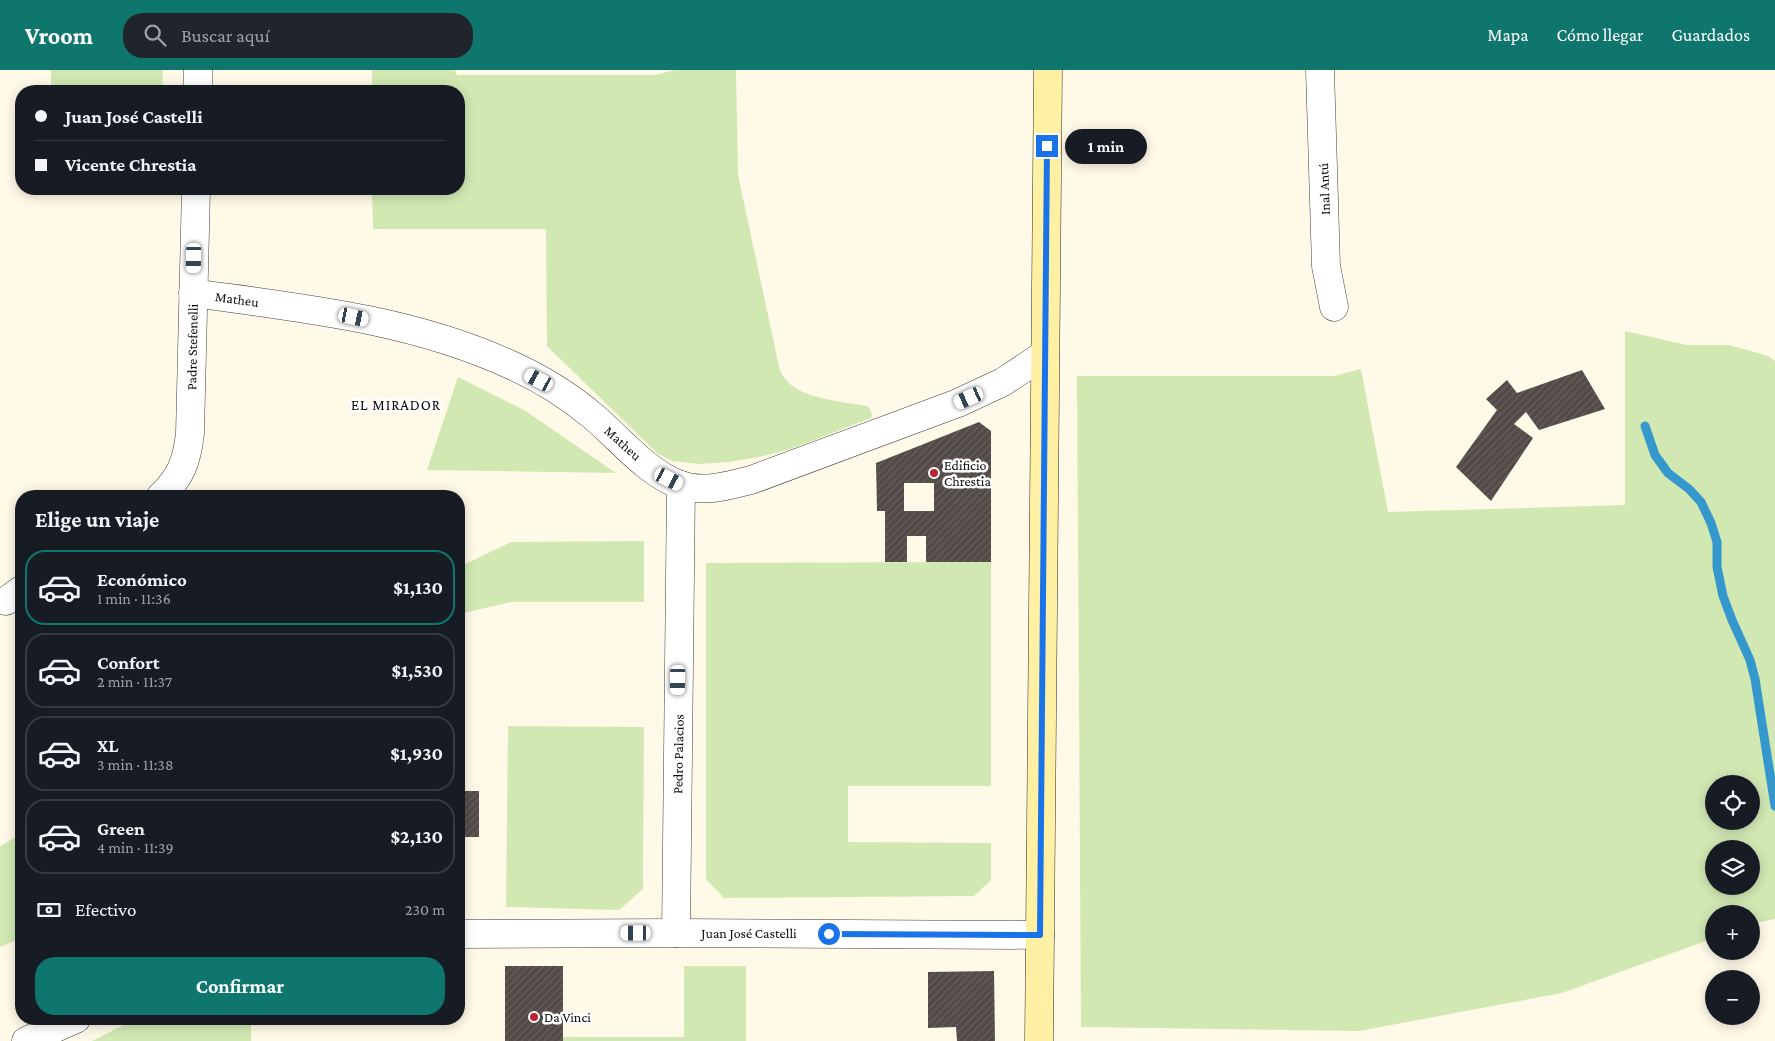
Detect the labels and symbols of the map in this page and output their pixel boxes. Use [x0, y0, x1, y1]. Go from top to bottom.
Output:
callout: 1 min [1064, 128, 1147, 164]
route end [1036, 135, 1058, 157]
street label: Inal Antú [1315, 162, 1333, 215]
car [186, 243, 201, 273]
street label: Matheu [214, 288, 260, 310]
street label: Padre Stefenelli [183, 303, 201, 390]
car [337, 307, 370, 327]
car [522, 366, 555, 394]
car [952, 385, 985, 411]
district label: EL MIRADOR [351, 397, 441, 413]
street label: Matheu [601, 422, 645, 464]
place label: Edificio Chrestia [944, 457, 991, 489]
car [652, 466, 685, 492]
marker: Edificio Chrestia [928, 467, 940, 479]
car [670, 665, 685, 695]
street label: Pedro Palacios [669, 714, 687, 794]
route start [818, 923, 840, 945]
street label: Juan José Castelli [699, 925, 797, 941]
car [621, 926, 651, 941]
place label: Da Vinci [544, 1009, 591, 1025]
marker: Da Vinci [528, 1011, 540, 1023]

